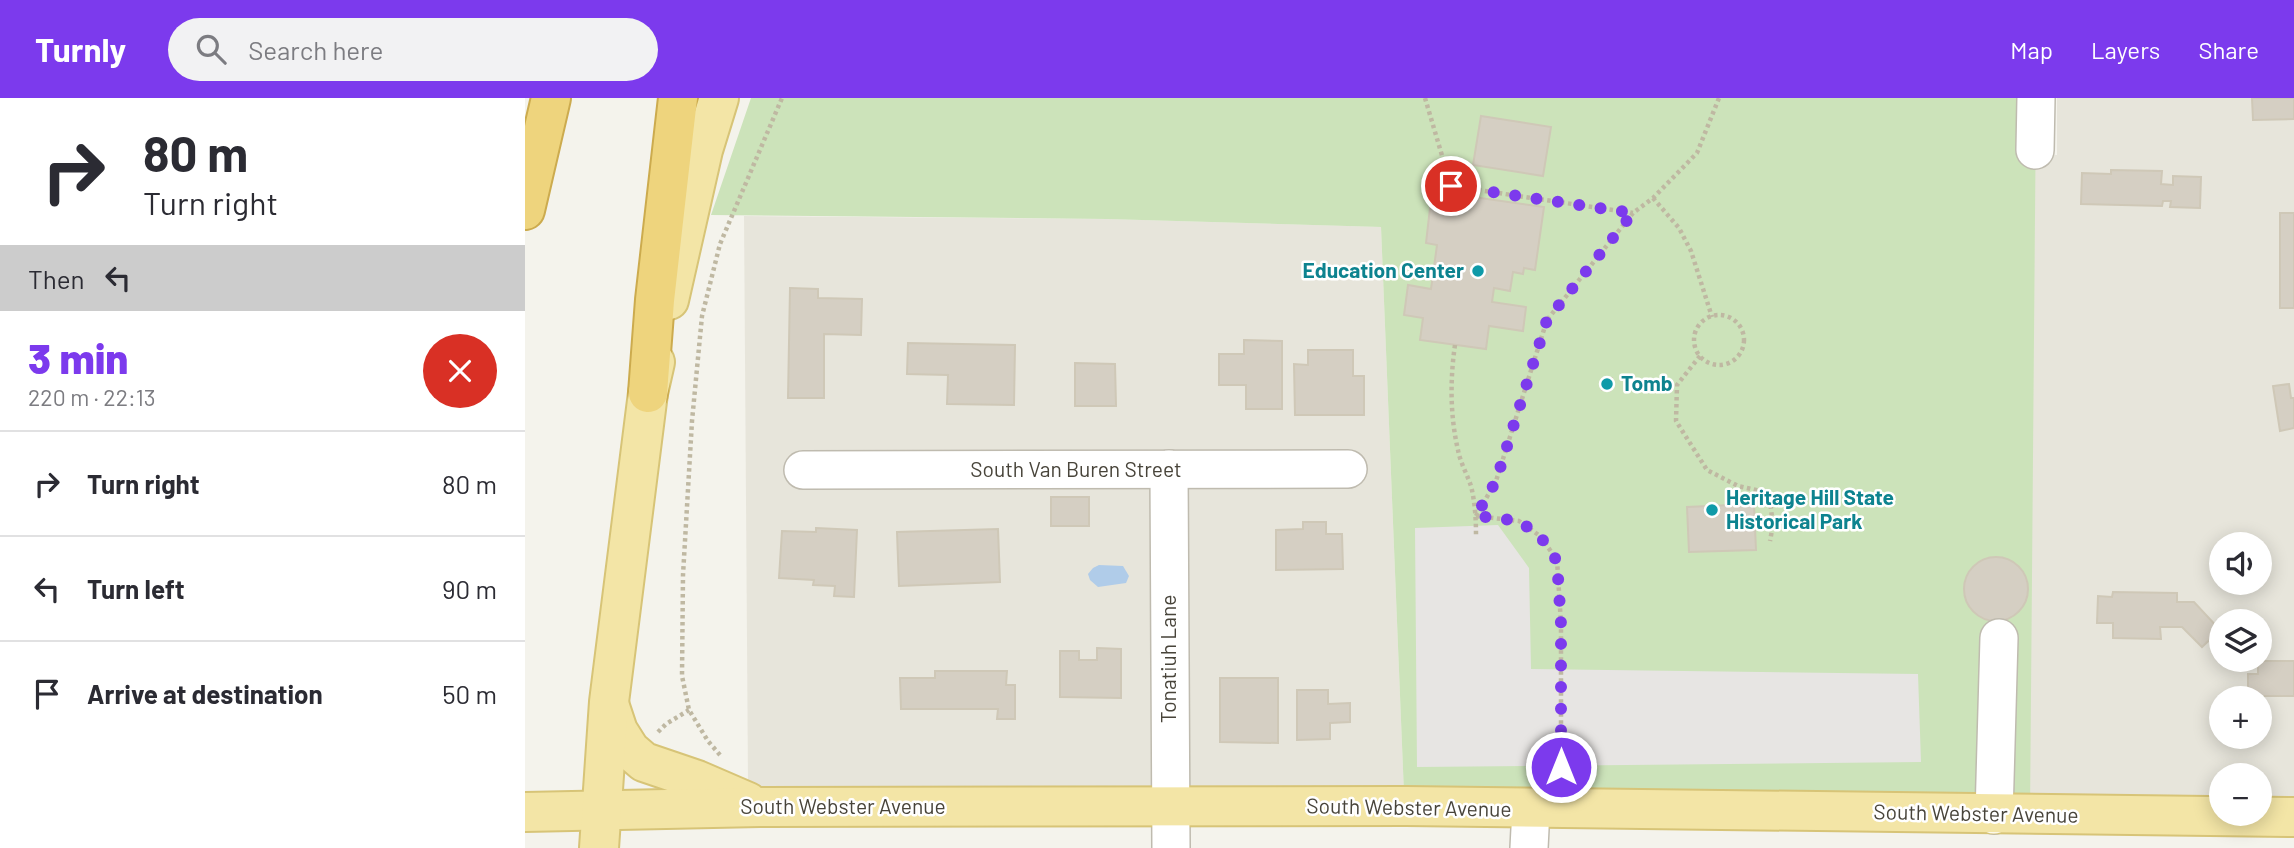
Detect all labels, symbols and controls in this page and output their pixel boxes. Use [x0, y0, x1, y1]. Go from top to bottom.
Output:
search box [168, 18, 658, 81]
text: Turnly [35, 29, 126, 69]
icon: search [192, 30, 230, 68]
text: Search here [248, 34, 383, 65]
text: Map [2010, 35, 2053, 64]
text: Layers [2091, 35, 2160, 64]
text: Share [2198, 35, 2259, 64]
text: 80 m [143, 123, 248, 182]
icon: right [28, 126, 119, 217]
pin [1421, 156, 1481, 216]
icon: arrive [1432, 167, 1470, 205]
text: Turn right [143, 183, 278, 221]
place label: Education Center [1303, 257, 1464, 282]
icon: left [99, 259, 137, 297]
text: Then [28, 263, 85, 294]
marker: Education Center [1470, 263, 1486, 279]
text: 3 min [28, 332, 128, 382]
button: close [423, 334, 497, 408]
place label: Tomb [1621, 370, 1673, 395]
marker: Tomb [1599, 376, 1615, 392]
text: 220 m · 22:13 [28, 383, 156, 411]
street label: South Van Buren Street [970, 456, 1182, 481]
icon: right [28, 465, 66, 503]
text: Turn right [87, 468, 200, 499]
text: 80 m [442, 468, 497, 499]
place label: Heritage Hill State Historical Park [1726, 484, 1894, 533]
marker: Heritage Hill State Historical Park [1704, 502, 1720, 518]
map controls [2209, 532, 2272, 826]
button: sound [2209, 532, 2272, 595]
icon: left [28, 570, 66, 608]
text: Turn left [87, 573, 185, 604]
text: 90 m [442, 573, 497, 604]
street label: Tonatiuh Lane [1155, 595, 1180, 723]
button: layers [2209, 609, 2272, 672]
icon: arrive [28, 675, 66, 713]
text: Arrive at destination [87, 678, 323, 709]
text: 50 m [442, 678, 497, 709]
button: + [2209, 686, 2272, 749]
position arrow [1524, 730, 1598, 804]
button: − [2209, 763, 2272, 826]
street label: South Webster Avenue [1306, 792, 1512, 821]
street label: South Webster Avenue [740, 793, 946, 818]
street label: South Webster Avenue [1873, 798, 2079, 827]

